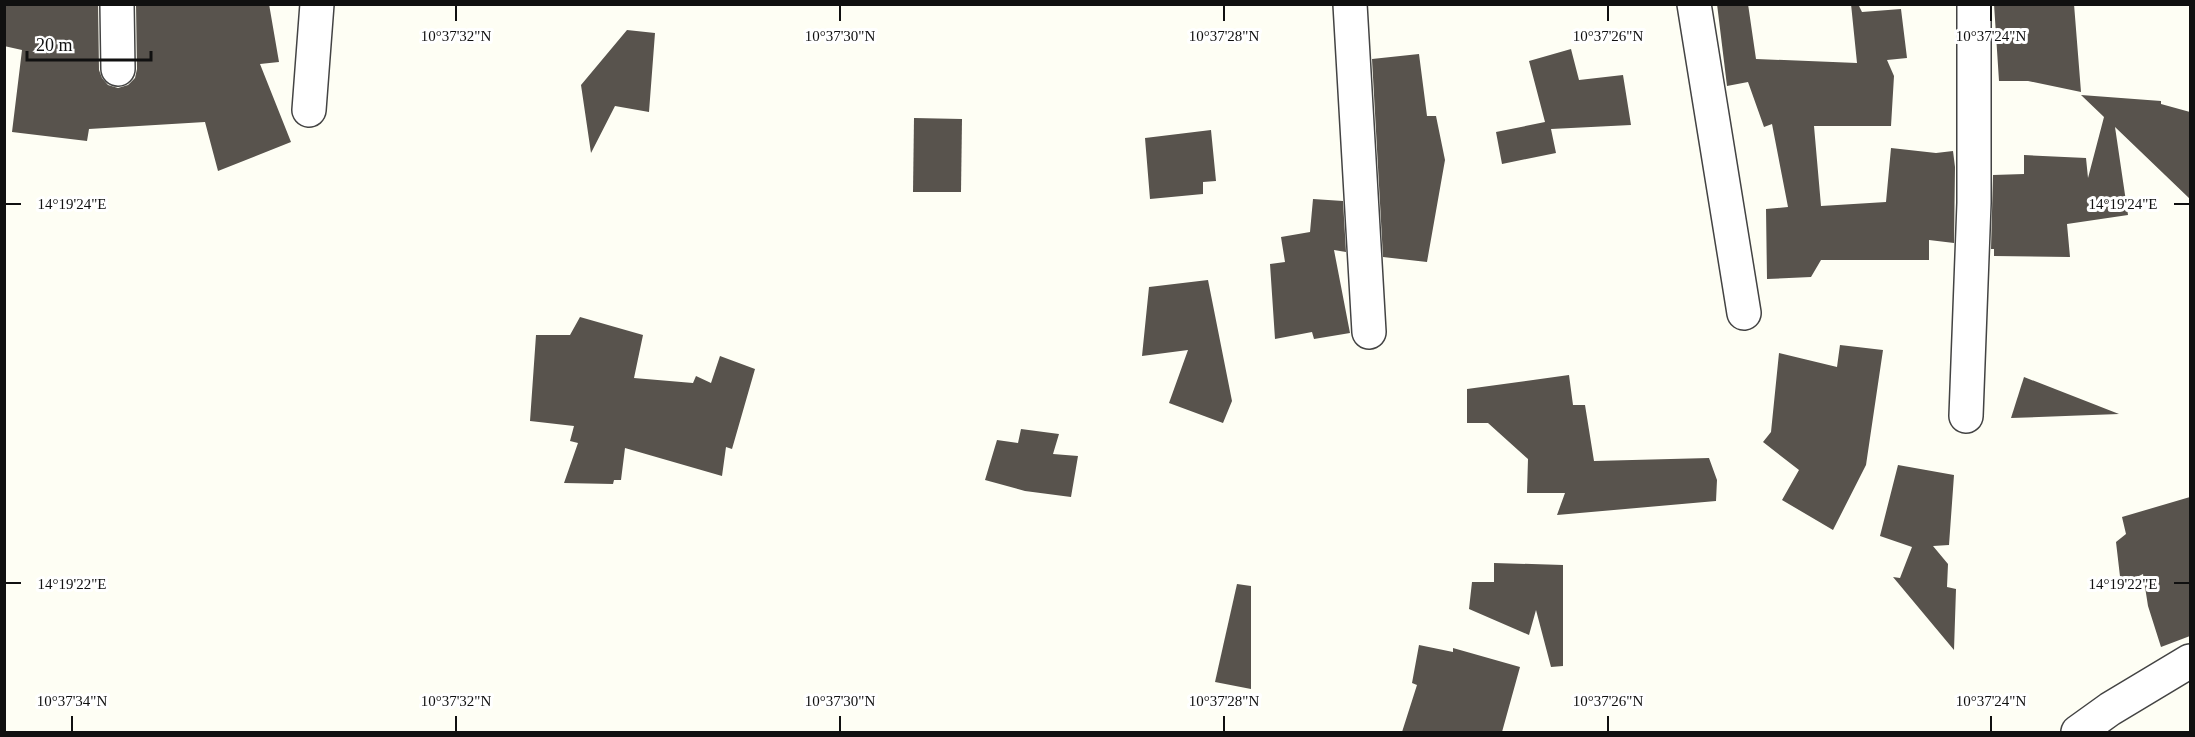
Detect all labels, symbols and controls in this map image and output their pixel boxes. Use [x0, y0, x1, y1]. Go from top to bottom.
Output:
scale bar [27, 24, 152, 62]
text: 10°37'32"N [421, 28, 491, 44]
text: 10°37'30"N [805, 28, 875, 44]
text: 10°37'28"N [1189, 28, 1259, 44]
text: 10°37'26"N [1573, 28, 1643, 44]
text: 10°37'24"N [1956, 28, 2026, 44]
text: 20 m [36, 35, 73, 55]
text: 14°19'24"E [38, 196, 107, 212]
text: 14°19'24"E [2089, 196, 2158, 212]
text: 14°19'22"E [38, 576, 107, 592]
text: 14°19'22"E [2089, 576, 2158, 592]
text: 10°37'34"N [37, 693, 107, 709]
text: 10°37'32"N [421, 693, 491, 709]
text: 10°37'30"N [805, 693, 875, 709]
text: 10°37'28"N [1189, 693, 1259, 709]
text: 10°37'26"N [1573, 693, 1643, 709]
text: 10°37'24"N [1956, 693, 2026, 709]

